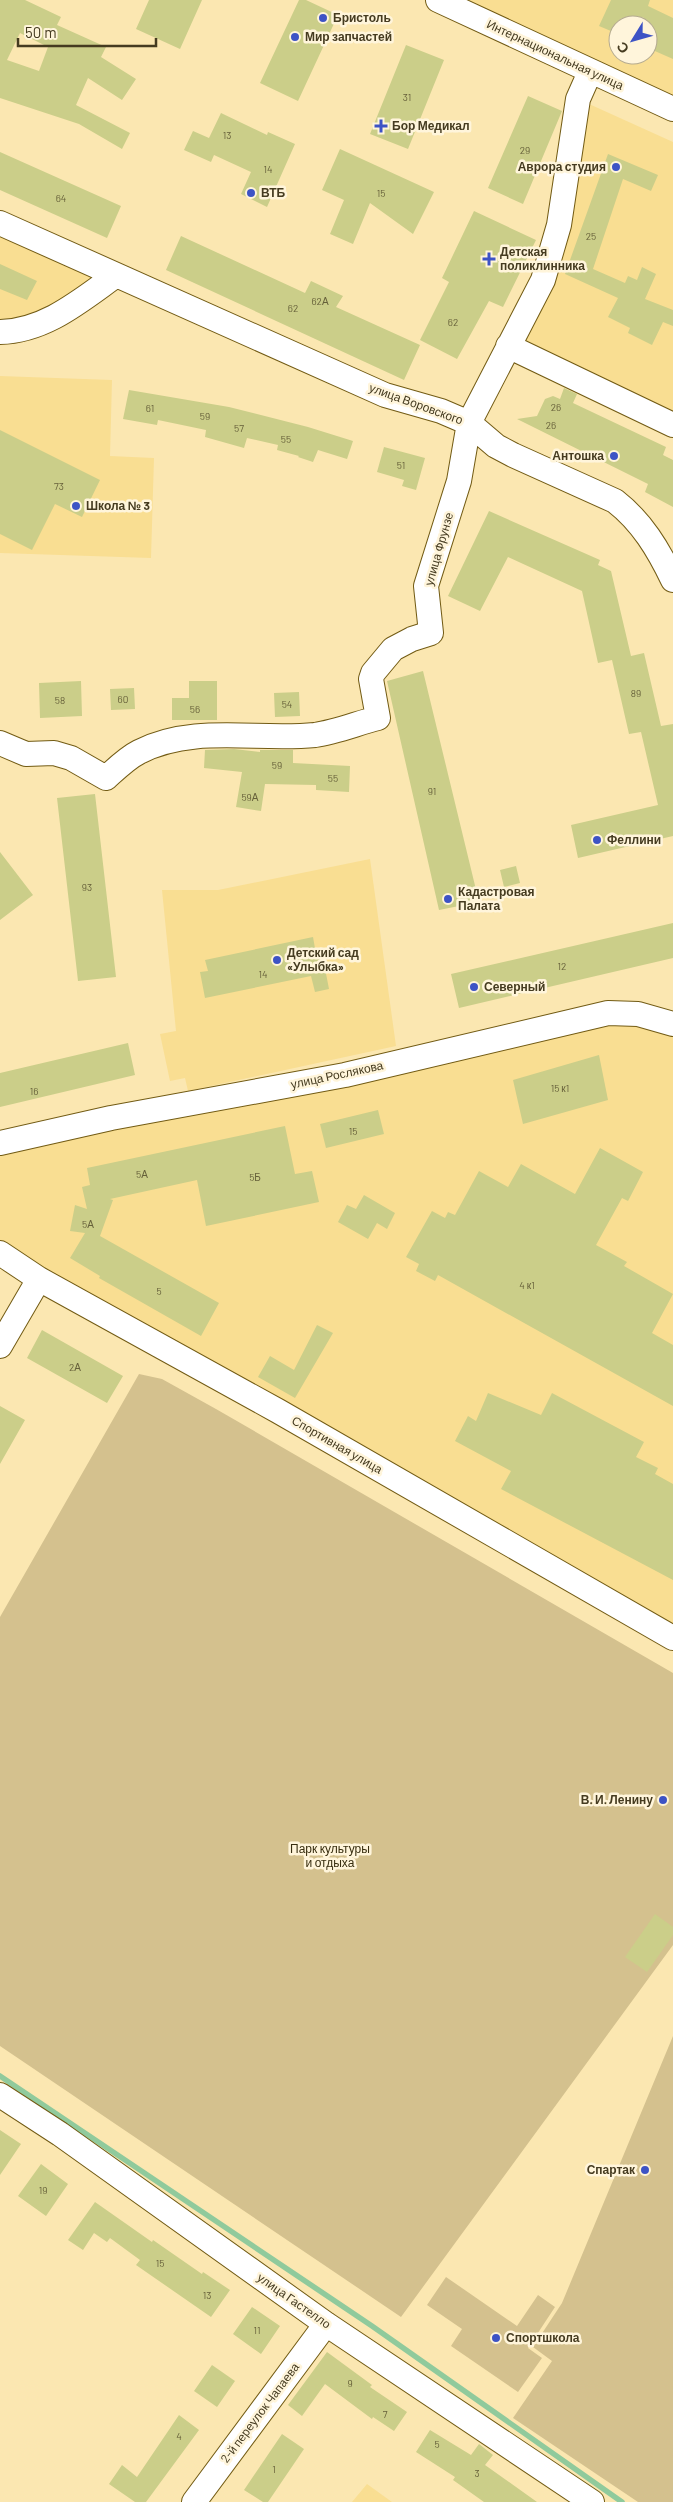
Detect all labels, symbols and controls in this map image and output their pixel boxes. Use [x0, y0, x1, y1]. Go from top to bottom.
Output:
place label: Бристоль [333, 10, 391, 25]
marker: Бристоль [317, 12, 329, 24]
scale bar [18, 15, 155, 47]
north arrow [608, 15, 658, 65]
street label: Интернациональная улица [484, 16, 626, 93]
text: 50 m [25, 23, 57, 41]
place label: Мир запчастей [305, 29, 392, 44]
marker: Мир запчастей [289, 31, 301, 43]
text: С [612, 39, 632, 57]
house number: 31 [403, 91, 411, 103]
place label: Бор Медикал [392, 118, 470, 133]
marker: Бор Медикал [374, 119, 388, 133]
house number: 13 [223, 129, 231, 141]
house number: 29 [520, 144, 530, 156]
place label: Аврора студия [518, 159, 606, 174]
marker: Аврора студия [610, 161, 622, 173]
house number: 14 [263, 163, 273, 175]
place label: ВТБ [261, 185, 286, 199]
marker: ВТБ [245, 187, 257, 199]
house number: 15 [377, 187, 385, 199]
house number: 64 [56, 192, 66, 204]
house number: 25 [586, 230, 596, 242]
place label: Детская поликлинника [500, 244, 585, 272]
marker: Детская поликлинника [482, 252, 496, 266]
house number: 62А [311, 295, 329, 307]
house number: 62 [288, 302, 298, 314]
house number: 62 [448, 316, 458, 328]
street label: улица Воровского [367, 380, 465, 428]
house number: 26 [551, 401, 561, 413]
house number: 61 [146, 402, 154, 414]
house number: 59 [200, 410, 210, 422]
house number: 26 [546, 419, 556, 431]
house number: 57 [234, 422, 244, 434]
house number: 55 [281, 433, 291, 445]
place label: Антошка [552, 448, 604, 462]
marker: Антошка [608, 450, 620, 462]
house number: 51 [397, 459, 405, 471]
house number: 73 [54, 480, 64, 492]
place label: Школа № 3 [86, 498, 150, 512]
marker: Школа № 3 [70, 500, 82, 512]
street label: улица Фрунзе [421, 510, 456, 587]
house number: 89 [631, 687, 641, 699]
house number: 60 [118, 693, 128, 705]
house number: 58 [55, 694, 65, 706]
house number: 54 [282, 698, 292, 710]
house number: 56 [190, 703, 200, 715]
house number: 59 [272, 759, 282, 771]
house number: 55 [328, 772, 338, 784]
house number: 91 [428, 785, 436, 797]
house number: 59А [241, 791, 259, 803]
place label: Феллини [607, 832, 661, 846]
marker: Феллини [591, 834, 603, 846]
house number: 93 [82, 881, 92, 893]
place label: Кадастровая Палата [458, 884, 535, 912]
marker: Кадастровая Палата [442, 893, 454, 905]
place label: Детский сад «Улыбка» [287, 945, 359, 973]
marker: Детский сад «Улыбка» [271, 954, 283, 966]
house number: 12 [558, 960, 566, 972]
house number: 14 [258, 968, 268, 980]
place label: Северный [484, 979, 545, 994]
marker: Северный [468, 981, 480, 993]
street label: улица Рослякова [289, 1057, 385, 1092]
house number: 15 к1 [551, 1082, 569, 1094]
house number: 16 [30, 1085, 38, 1097]
house number: 15 [349, 1125, 357, 1137]
house number: 5А [136, 1168, 148, 1180]
house number: 5Б [249, 1171, 261, 1183]
house number: 5А [82, 1218, 94, 1230]
house number: 4 к1 [519, 1279, 535, 1291]
house number: 5 [156, 1285, 162, 1297]
house number: 2А [69, 1361, 81, 1373]
street label: Спортивная улица [289, 1413, 385, 1477]
place label: В. И. Ленину [581, 1792, 653, 1807]
marker: В. И. Ленину [657, 1794, 669, 1806]
park label: Парк культуры и отдыха [290, 1841, 370, 1870]
place label: Спартак [587, 2162, 636, 2177]
marker: Спартак [639, 2164, 651, 2176]
house number: 19 [39, 2184, 47, 2196]
house number: 15 [156, 2257, 164, 2269]
street label: улица Гастелло [255, 2270, 334, 2332]
house number: 13 [203, 2289, 211, 2301]
house number: 11 [253, 2324, 261, 2336]
place label: Спортшкола [506, 2330, 580, 2345]
marker: Спортшкола [490, 2332, 502, 2344]
street label: 2-й переулок Чапаева [217, 2359, 302, 2466]
house number: 9 [347, 2377, 353, 2389]
house number: 7 [383, 2408, 388, 2420]
house number: 4 [176, 2430, 182, 2442]
house number: 5 [434, 2438, 440, 2450]
house number: 1 [272, 2463, 276, 2475]
house number: 3 [474, 2467, 480, 2479]

